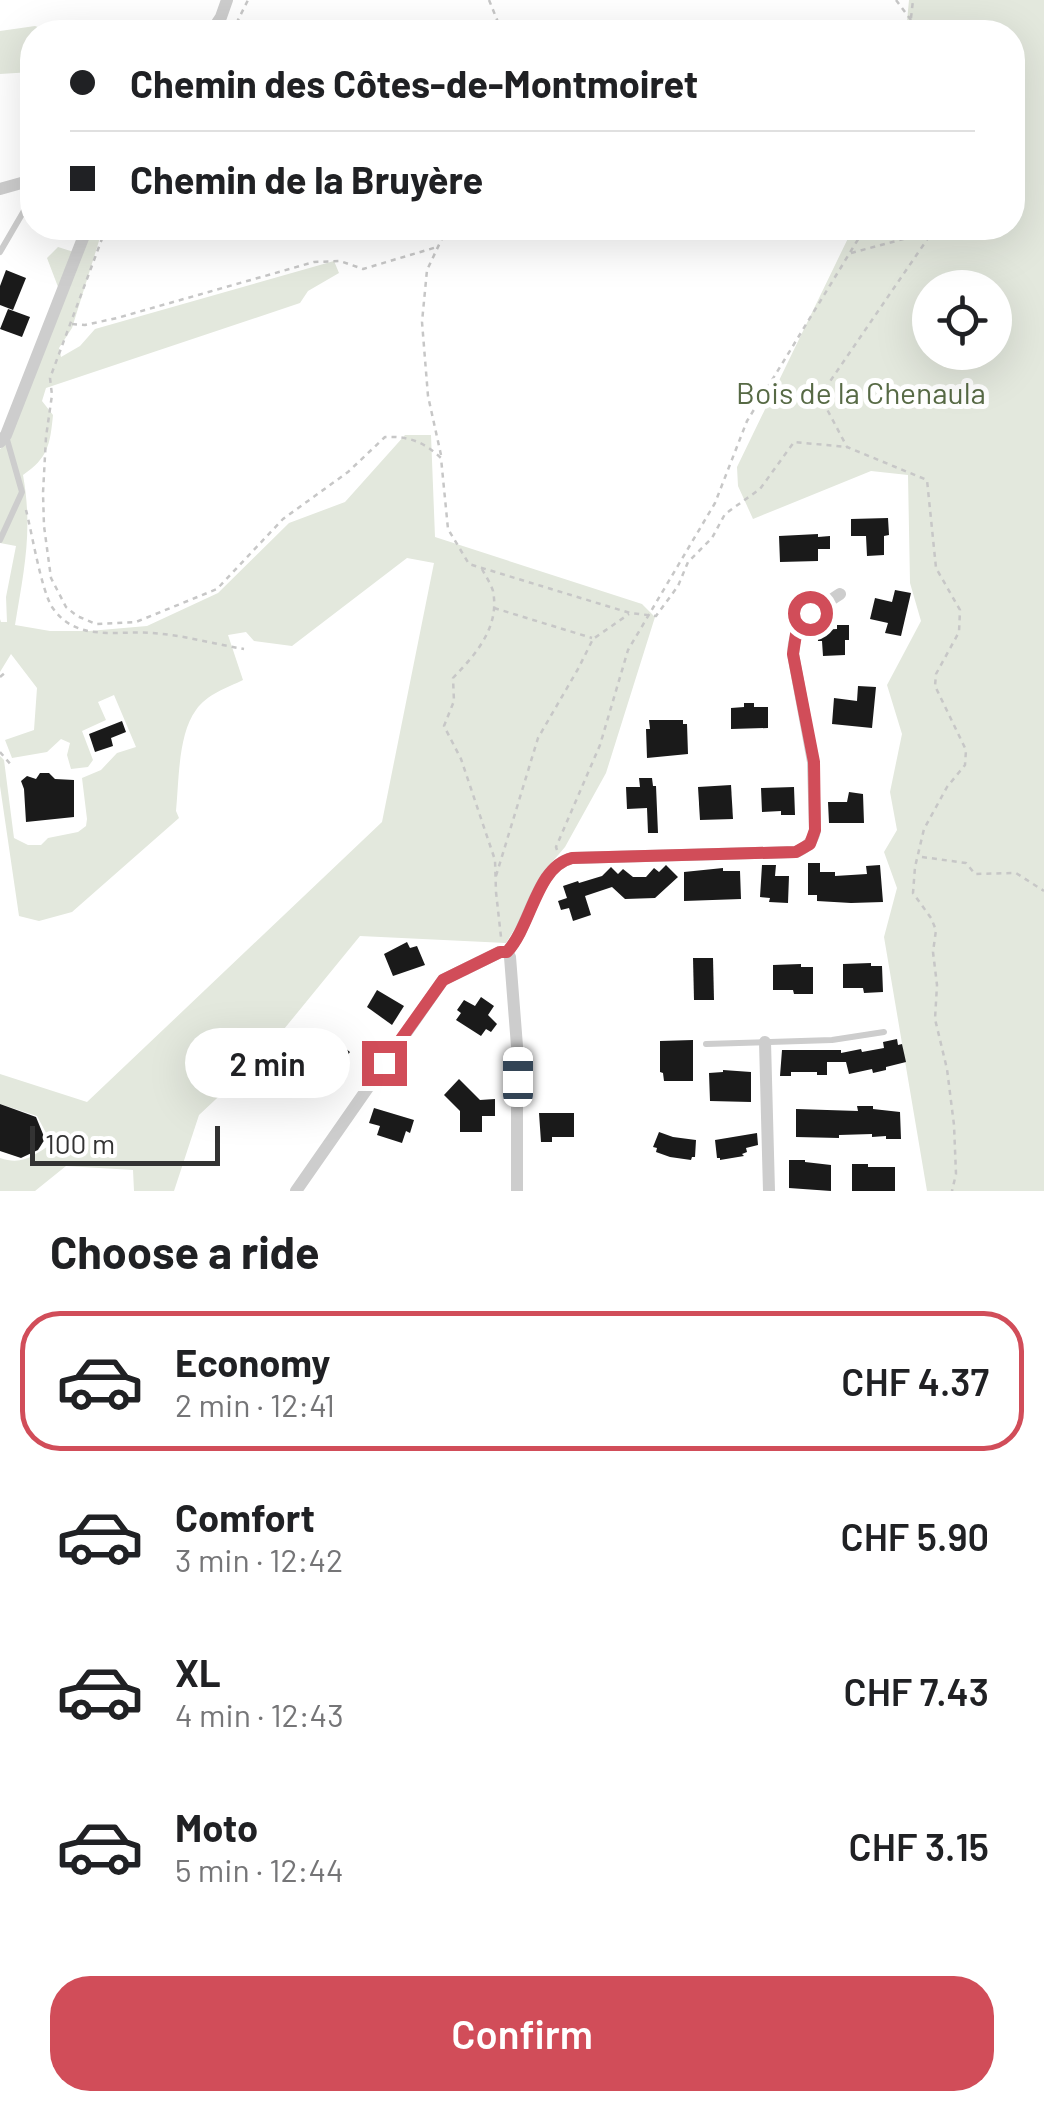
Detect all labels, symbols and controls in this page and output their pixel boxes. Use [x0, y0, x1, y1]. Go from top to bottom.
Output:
text: Chemin des Côtes-de-Montmoiret [130, 60, 698, 106]
text: Chemin de la Bruyère [130, 156, 483, 202]
map controls [912, 270, 1012, 370]
button: locate [912, 270, 1012, 370]
park label: Bois de la Chenaula [736, 374, 986, 410]
route start [788, 591, 833, 636]
callout: 2 min [184, 1028, 349, 1098]
route end [362, 1041, 407, 1086]
text: 2 min [229, 1044, 306, 1082]
car [503, 1047, 533, 1107]
scale bar [30, 1121, 220, 1166]
text: 100 m [45, 1126, 115, 1160]
text: Choose a ride [50, 1224, 320, 1278]
icon: car [55, 1336, 145, 1426]
text: Economy [175, 1339, 330, 1385]
text: CHF 4.37 [841, 1358, 989, 1404]
text: 2 min · 12:41 [175, 1385, 335, 1423]
icon: car [55, 1491, 145, 1581]
text: Comfort [175, 1494, 315, 1540]
text: CHF 5.90 [841, 1513, 989, 1559]
text: 3 min · 12:42 [175, 1540, 343, 1578]
icon: car [55, 1646, 145, 1736]
text: XL [175, 1649, 221, 1695]
text: CHF 7.43 [844, 1668, 989, 1714]
text: 4 min · 12:43 [175, 1695, 344, 1733]
icon: car [55, 1801, 145, 1891]
text: Moto [175, 1804, 258, 1850]
text: CHF 3.15 [849, 1823, 989, 1869]
text: 5 min · 12:44 [175, 1850, 344, 1888]
button: Confirm [50, 1976, 994, 2091]

